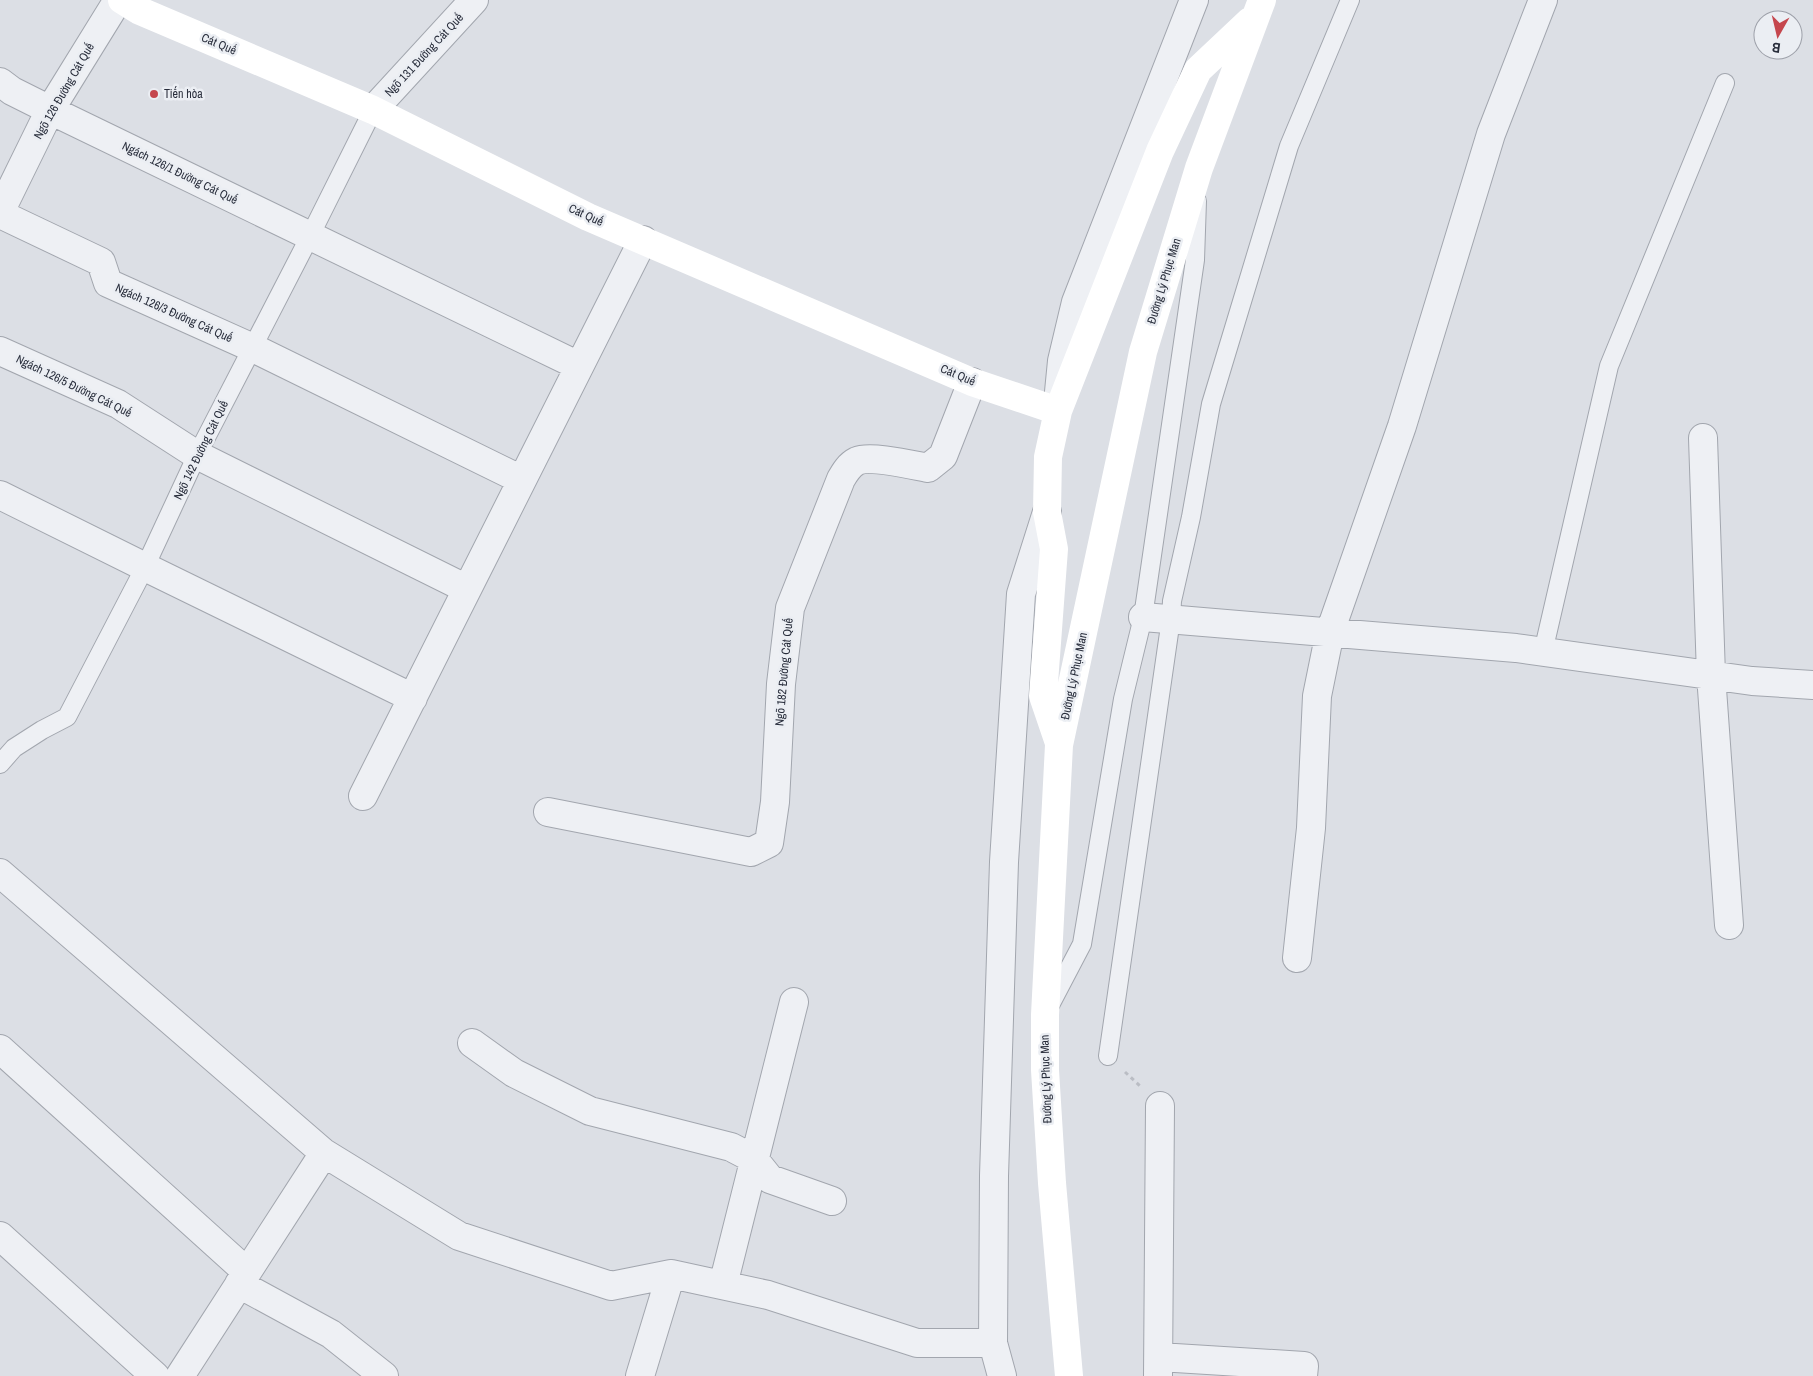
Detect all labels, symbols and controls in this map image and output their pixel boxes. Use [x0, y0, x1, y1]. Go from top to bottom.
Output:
street label: Ngõ 131 Đường Cát Quế [381, 10, 467, 100]
north arrow [1753, 10, 1803, 60]
street label: Cát Quế [199, 29, 239, 59]
text: B [1771, 38, 1782, 57]
street label: Ngõ 126 Đường Cát Quế [30, 40, 98, 142]
place label: Tiến hòa [164, 86, 203, 102]
marker: Tiến hòa [148, 88, 160, 100]
street label: Ngách 126/1 Đường Cát Quế [119, 138, 241, 208]
street label: Cát Quế [566, 200, 606, 230]
street label: Đường Lý Phục Man [1143, 236, 1185, 326]
street label: Ngách 126/3 Đường Cát Quế [113, 280, 235, 346]
street label: Ngách 126/5 Đường Cát Quế [13, 351, 135, 421]
street label: Cát Quế [938, 360, 978, 390]
street label: Ngõ 142 Đường Cát Quế [170, 398, 232, 502]
street label: Ngõ 182 Đường Cát Quế [771, 617, 797, 727]
street label: Đường Lý Phục Man [1057, 631, 1091, 721]
street label: Đường Lý Phục Man [1036, 1034, 1056, 1124]

